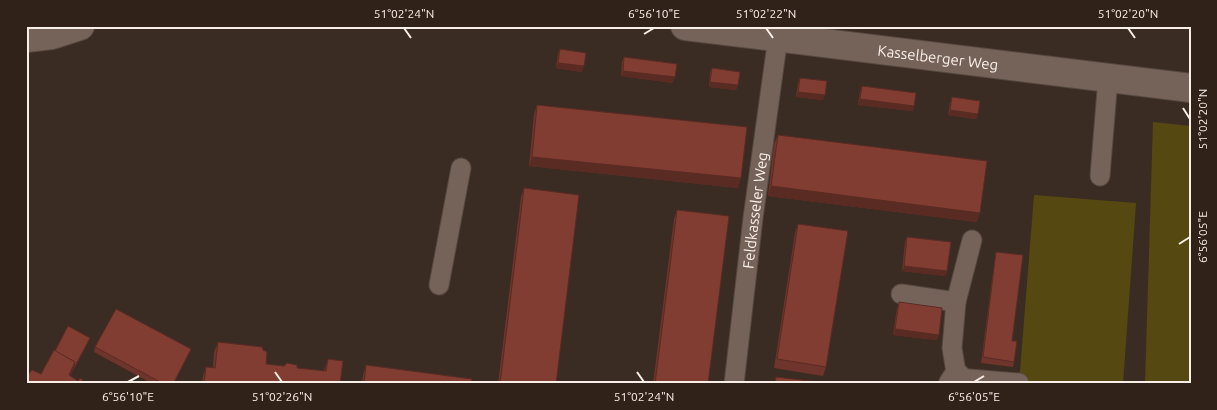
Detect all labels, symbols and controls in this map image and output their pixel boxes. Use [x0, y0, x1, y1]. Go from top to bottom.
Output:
text: 51°02'24"N [374, 7, 434, 20]
text: 6°56'10"E [628, 7, 680, 20]
text: 51°02'22"N [736, 7, 796, 20]
text: 51°02'20"N [1098, 7, 1158, 20]
street label: Kasselberger Weg [877, 41, 999, 73]
text: 51°02'20"N [1196, 89, 1209, 149]
street label: Feldkasseler Weg [739, 151, 771, 269]
text: 6°56'05"E [1196, 211, 1209, 263]
text: 6°56'10"E [102, 390, 154, 403]
text: 51°02'26"N [252, 390, 312, 403]
text: 51°02'24"N [614, 390, 674, 403]
text: 6°56'05"E [948, 390, 1000, 403]

